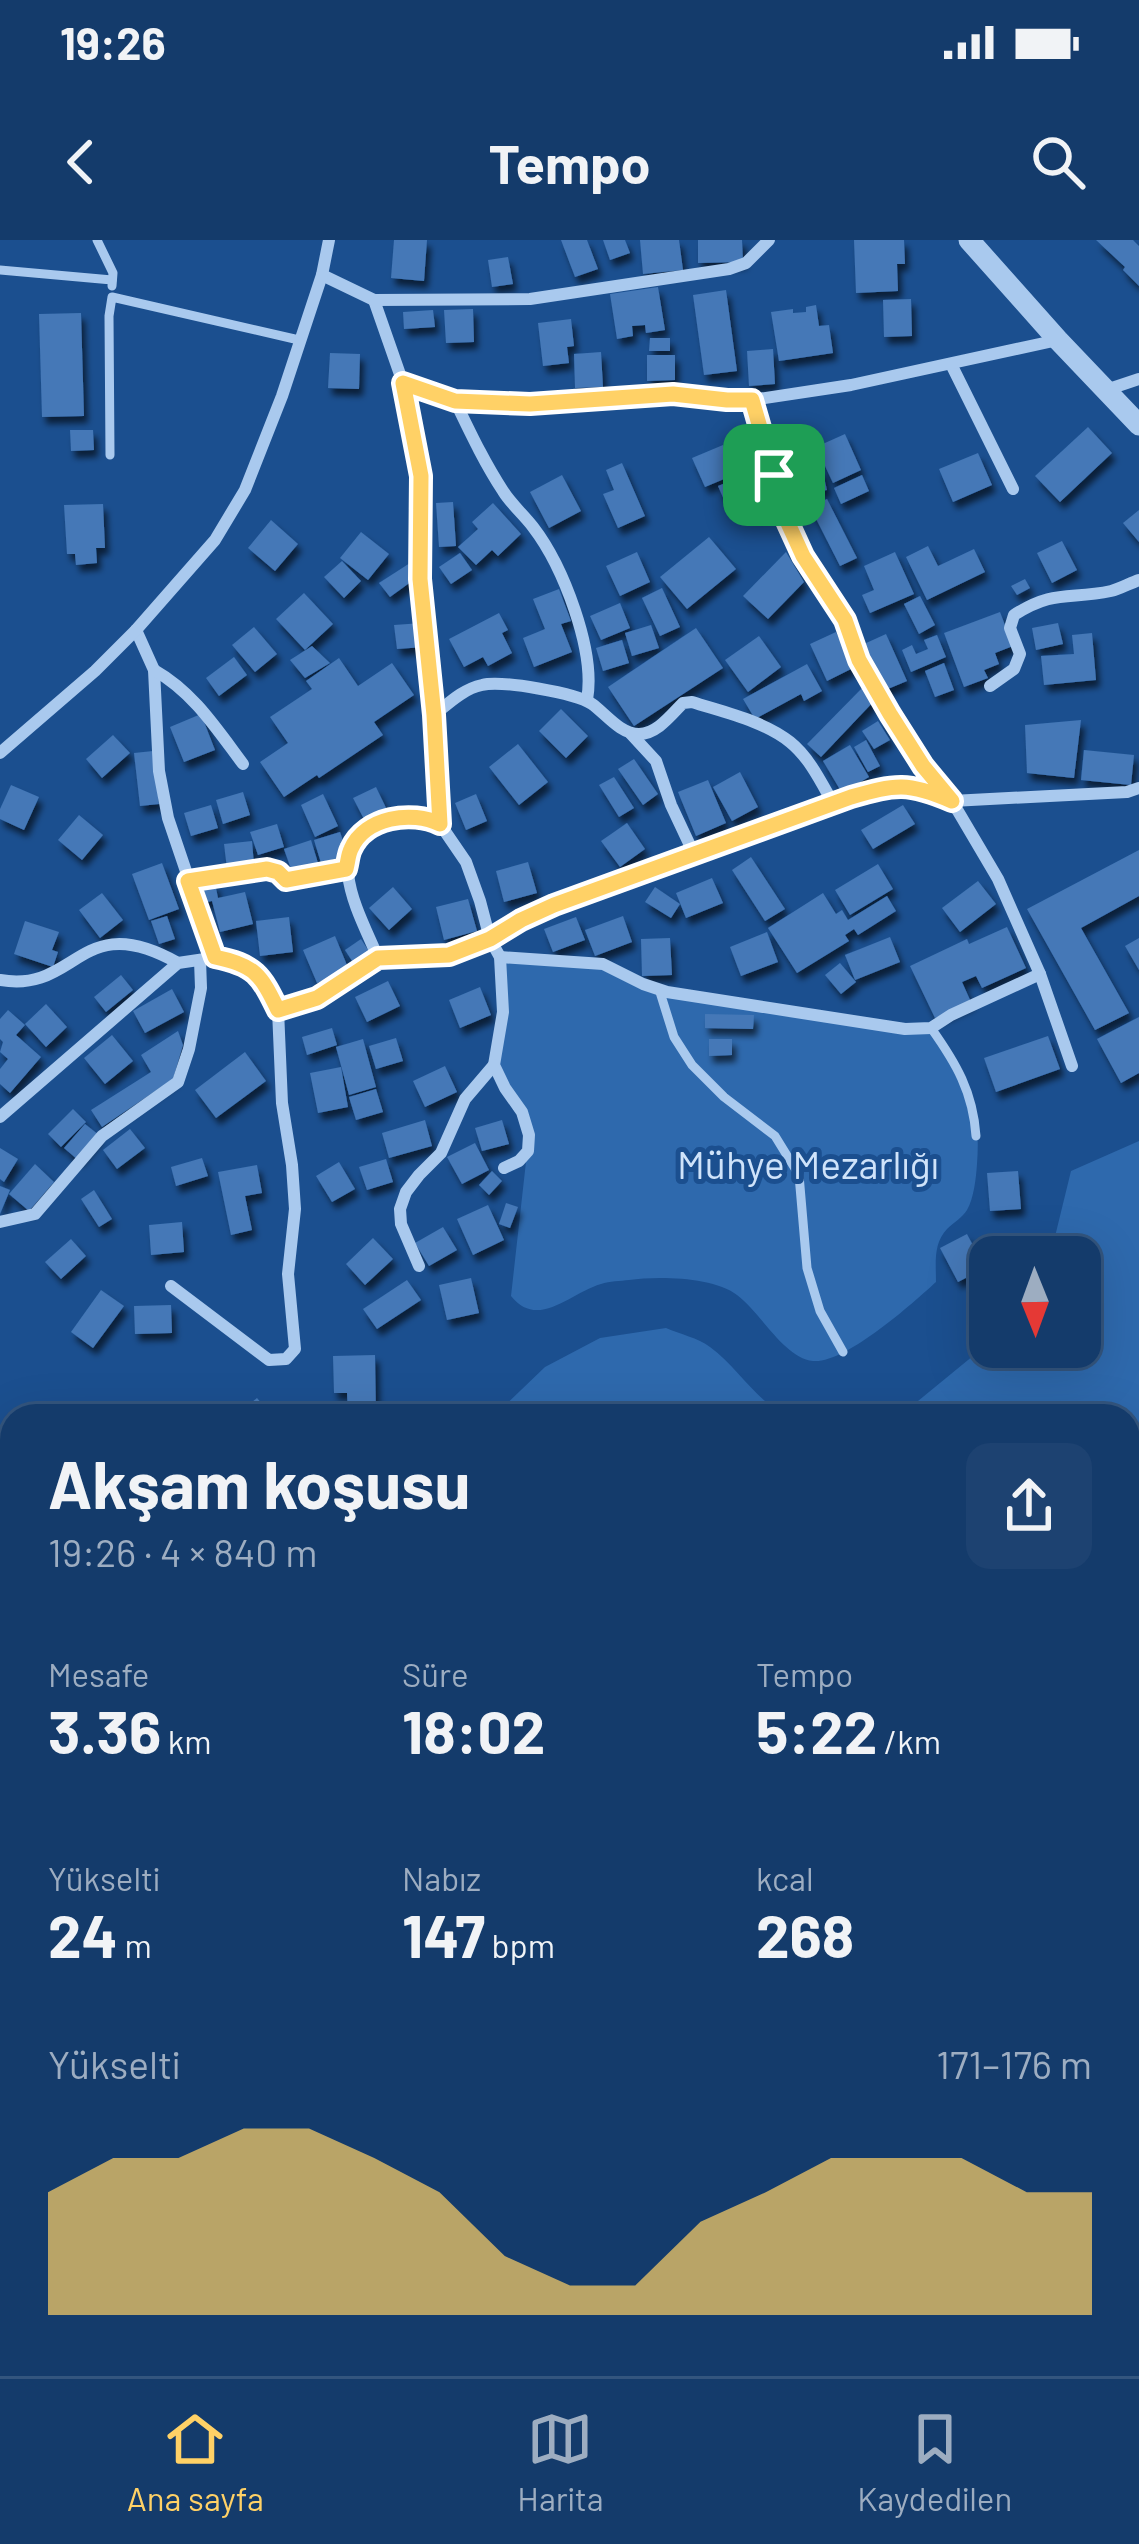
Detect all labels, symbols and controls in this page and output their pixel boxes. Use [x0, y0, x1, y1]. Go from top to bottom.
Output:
text: 19:26 [60, 15, 166, 69]
icon: back [48, 129, 114, 195]
icon: search [1025, 129, 1091, 195]
text: Tempo [488, 130, 651, 195]
pin [723, 424, 825, 526]
icon: arrive [741, 442, 807, 508]
park label: Mühye Mezarlığı [677, 1140, 939, 1187]
north arrow [969, 1236, 1101, 1368]
map controls [969, 1236, 1101, 1368]
text: Akşam koşusu [48, 1443, 470, 1522]
button: share [966, 1443, 1092, 1569]
text: 19:26 · 4 × 840 m [48, 1528, 317, 1575]
text: Mesafe [48, 1654, 149, 1694]
text: Süre [402, 1654, 469, 1694]
text: Tempo [756, 1654, 853, 1694]
text: 3.36 [48, 1694, 161, 1766]
text: 18:02 [402, 1694, 545, 1766]
text: 5:22 [756, 1694, 877, 1766]
text: km [161, 1721, 212, 1761]
text: /km [877, 1721, 941, 1761]
text: Yükselti [48, 1858, 160, 1898]
text: Nabız [402, 1858, 481, 1898]
text: kcal [756, 1858, 814, 1898]
text: 24 [48, 1898, 118, 1970]
text: 147 [402, 1898, 485, 1970]
text: 268 [756, 1898, 854, 1970]
text: m [118, 1925, 152, 1965]
text: bpm [485, 1925, 555, 1965]
text: Yükselti [48, 2040, 180, 2087]
text: 171–176 m [936, 2040, 1092, 2087]
tab: Ana sayfa [127, 2406, 264, 2518]
tab: Harita [517, 2406, 604, 2518]
tab: Kaydedilen [857, 2406, 1012, 2518]

